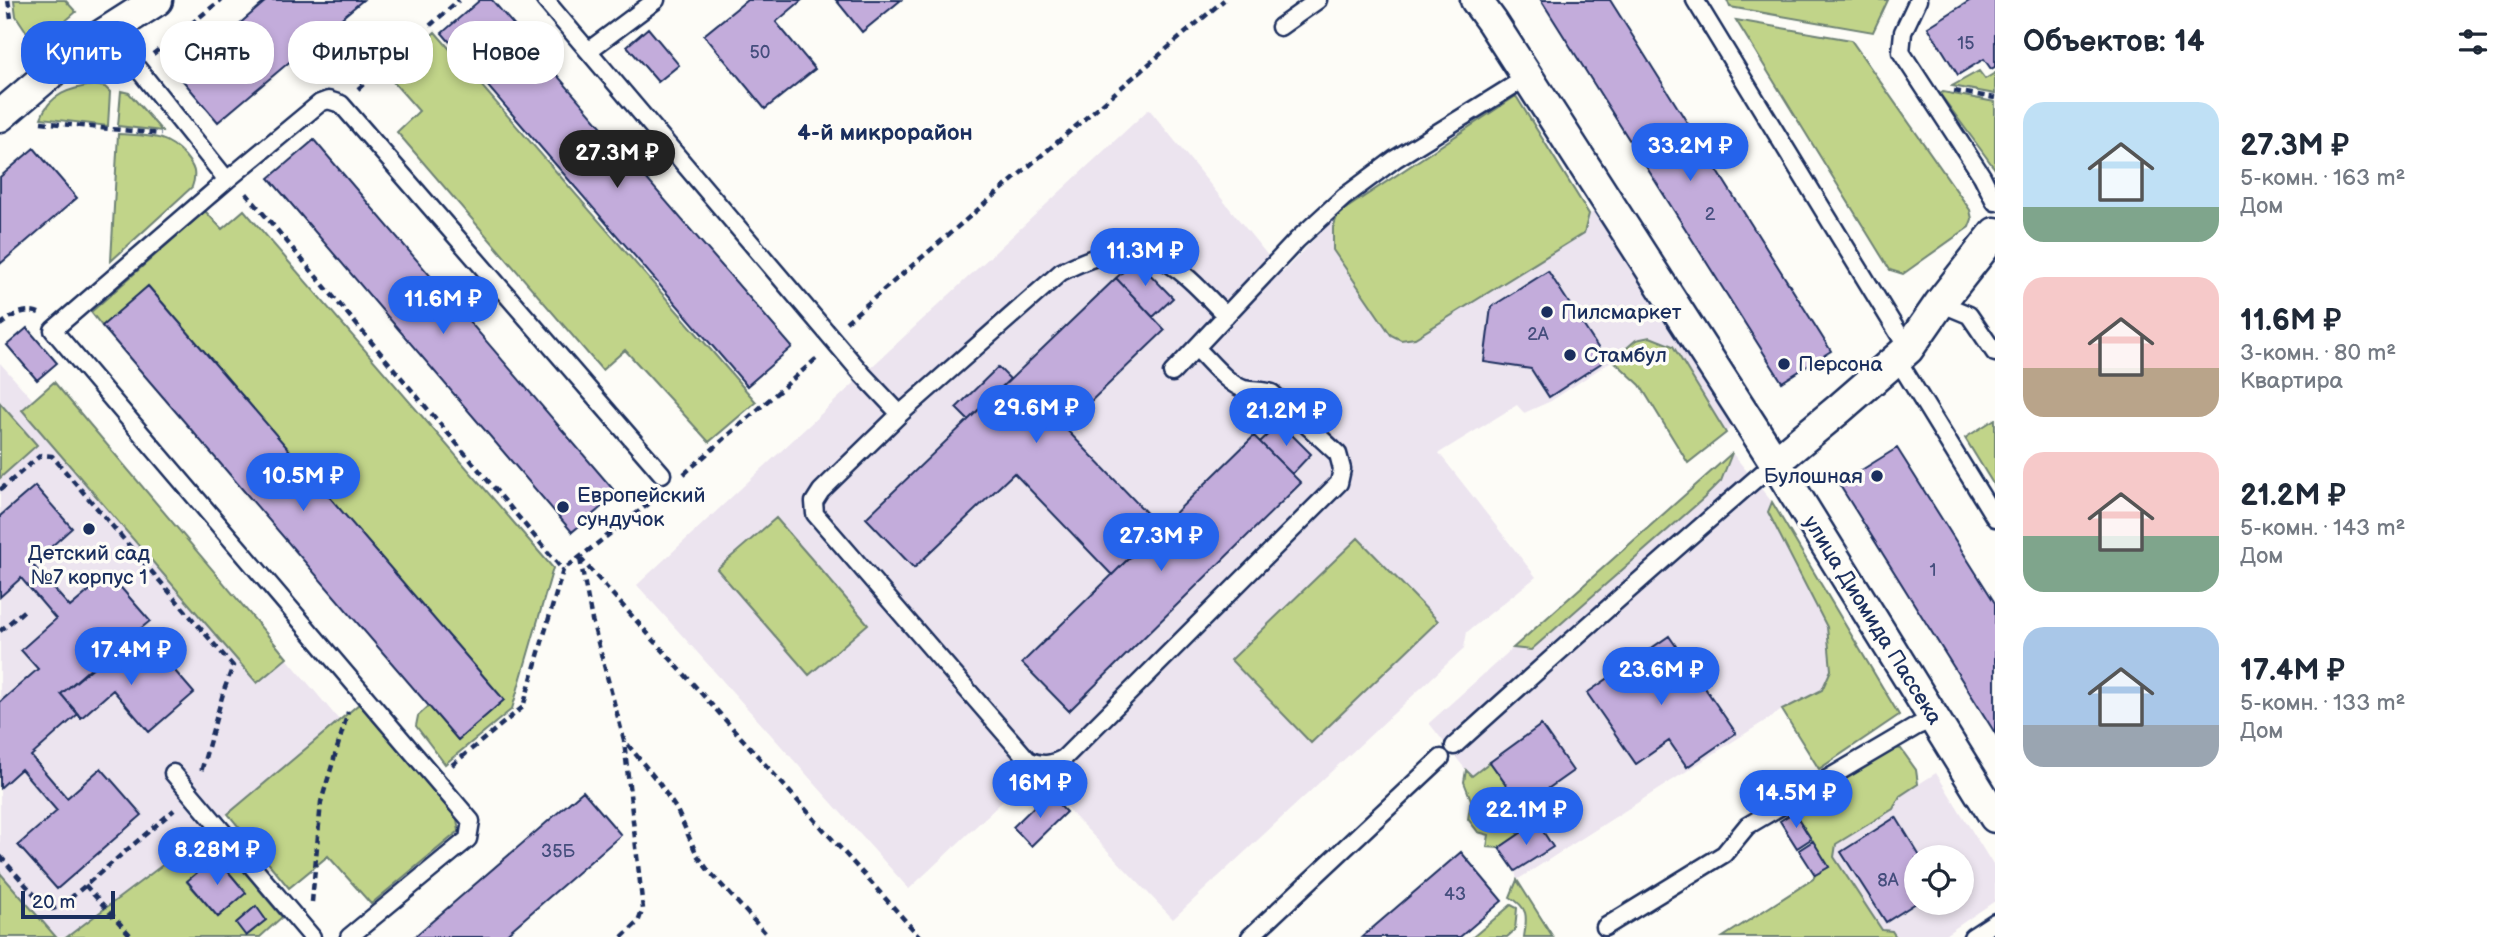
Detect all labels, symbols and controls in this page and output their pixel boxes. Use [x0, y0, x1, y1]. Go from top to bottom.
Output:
chip: Купить [21, 21, 146, 84]
chip: Снять [160, 21, 274, 84]
chip: Фильтры [288, 21, 433, 84]
chip: Новое [447, 21, 564, 84]
icon: filters [2454, 23, 2492, 61]
text: Объектов: 14 [2023, 24, 2205, 60]
house number: 15 [1957, 33, 1975, 54]
house number: 50 [750, 42, 770, 63]
district label: 4-й микрорайон [797, 119, 973, 147]
pin: 33.2M ₽ [1625, 124, 1755, 183]
text: 27.3M ₽ [2240, 128, 2349, 164]
pin: 27.3M ₽ [552, 130, 682, 190]
icon: home [2079, 130, 2163, 214]
text: 33.2M ₽ [1647, 132, 1733, 160]
text: 27.3M ₽ [575, 139, 659, 167]
text: 5-комн. · 163 m² [2240, 164, 2405, 192]
text: Дом [2240, 192, 2283, 220]
house number: 2 [1705, 204, 1716, 225]
pin: 11.3M ₽ [1080, 229, 1210, 288]
text: 11.3M ₽ [1106, 237, 1184, 265]
pin: 11.6M ₽ [378, 276, 508, 336]
text: 11.6M ₽ [404, 285, 482, 313]
place label: Пилсмаркет [1561, 300, 1682, 325]
text: 11.6M ₽ [2240, 303, 2341, 339]
marker: Пилсмаркет [1539, 304, 1555, 320]
icon: home [2079, 305, 2163, 389]
house number: 2А [1527, 324, 1549, 345]
text: 3-комн. · 80 m² [2240, 339, 2396, 367]
place label: Стамбул [1584, 343, 1667, 368]
marker: Стамбул [1562, 347, 1578, 363]
place label: Персона [1798, 352, 1883, 377]
marker: Персона [1776, 356, 1792, 372]
text: Квартира [2240, 367, 2343, 395]
pin: 29.6M ₽ [971, 386, 1101, 445]
pin: 21.2M ₽ [1221, 388, 1351, 448]
text: 29.6M ₽ [993, 394, 1079, 422]
text: 21.2M ₽ [1245, 397, 1327, 425]
pin: 10.5M ₽ [238, 454, 368, 513]
text: 10.5M ₽ [262, 462, 344, 490]
place label: Булошная [1764, 464, 1863, 489]
marker: Булошная [1869, 468, 1885, 484]
text: 21.2M ₽ [2240, 478, 2346, 514]
icon: home [2079, 480, 2163, 564]
place label: Европейский сундучок [577, 483, 706, 532]
marker: Европейский сундучок [555, 499, 571, 515]
street label: улица Диомида Пассека [1798, 511, 1947, 730]
pin: 27.3M ₽ [1096, 514, 1226, 573]
text: 5-комн. · 143 m² [2240, 514, 2405, 542]
marker: Детский сад №7 корпус 1 [81, 521, 97, 537]
text: 27.3M ₽ [1119, 522, 1203, 550]
place label: Детский сад №7 корпус 1 [28, 541, 150, 590]
text: Дом [2240, 542, 2283, 570]
house number: 1 [1930, 560, 1936, 581]
pin: 17.4M ₽ [66, 628, 196, 687]
text: 17.4M ₽ [91, 636, 171, 664]
pin: 23.6M ₽ [1596, 648, 1726, 707]
text: 17.4M ₽ [2240, 653, 2345, 689]
icon: home [2079, 655, 2163, 739]
text: 23.6M ₽ [1618, 656, 1704, 684]
text: 5-комн. · 133 m² [2240, 689, 2405, 717]
text: Дом [2240, 717, 2283, 745]
pin: 16M ₽ [991, 760, 1089, 820]
text: 16M ₽ [1008, 769, 1072, 797]
pin: 14.5M ₽ [1731, 770, 1861, 830]
text: 14.5M ₽ [1756, 779, 1836, 807]
pin: 22.1M ₽ [1461, 788, 1591, 847]
text: 22.1M ₽ [1485, 796, 1567, 824]
pin: 8.28M ₽ [152, 828, 282, 887]
text: 8.28M ₽ [174, 836, 260, 864]
house number: 35Б [541, 841, 575, 862]
map controls [1904, 845, 1974, 915]
button: locate [1904, 845, 1974, 915]
house number: 8А [1877, 870, 1899, 891]
house number: 43 [1444, 884, 1466, 905]
scale bar [21, 888, 116, 920]
text: 20 m [32, 891, 75, 914]

